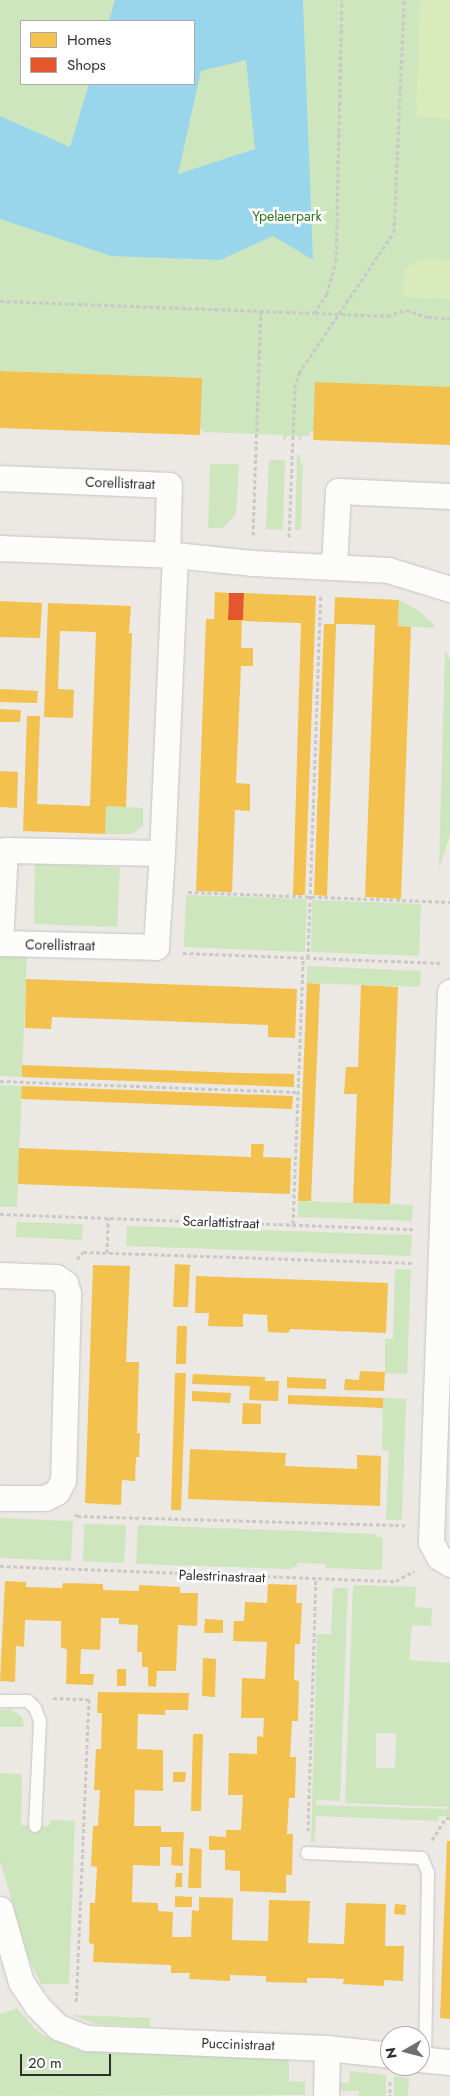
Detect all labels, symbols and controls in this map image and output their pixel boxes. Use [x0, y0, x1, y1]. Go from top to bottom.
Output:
legend [20, 20, 195, 85]
text: Homes [67, 29, 111, 51]
text: Shops [67, 54, 106, 76]
park label: Ypelaerpark [252, 208, 322, 224]
street label: Corellistraat [85, 473, 155, 493]
street label: Corellistraat [25, 936, 95, 954]
street label: Scarlattistraat [182, 1212, 260, 1232]
street label: Palestrinastraat [178, 1566, 266, 1586]
north arrow [380, 2026, 430, 2076]
street label: Puccinistraat [201, 2034, 275, 2054]
scale bar [22, 2044, 114, 2076]
text: N [380, 2046, 402, 2060]
text: 20 m [28, 2052, 62, 2074]

